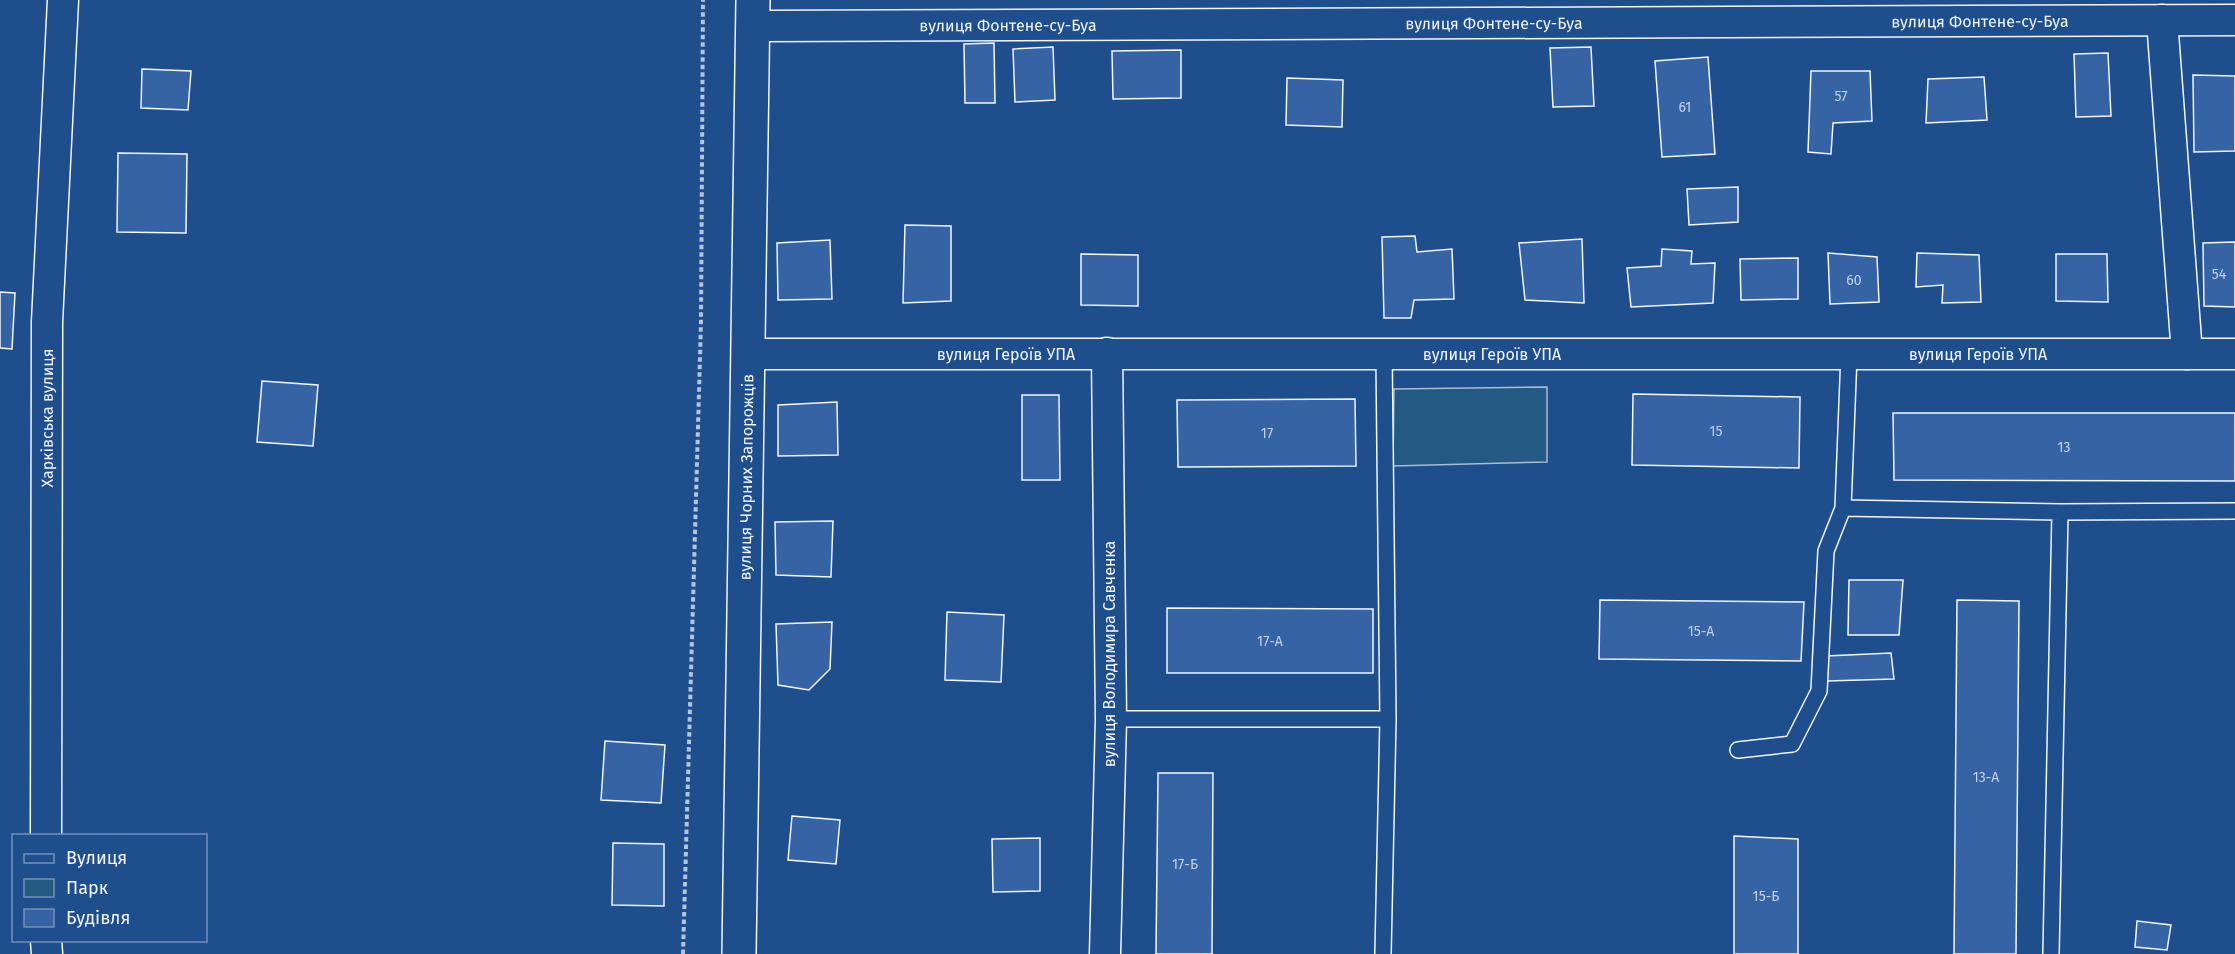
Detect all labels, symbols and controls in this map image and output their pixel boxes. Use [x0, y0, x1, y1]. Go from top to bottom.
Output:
street label: вулиця Фонтене-су-Буа [1891, 12, 2069, 31]
street label: вулиця Фонтене-су-Буа [1405, 14, 1583, 33]
street label: вулиця Фонтене-су-Буа [919, 16, 1097, 35]
house number: 57 [1835, 88, 1847, 105]
house number: 61 [1679, 99, 1691, 116]
house number: 54 [2212, 266, 2227, 283]
house number: 60 [1846, 272, 1862, 289]
street label: вулиця Героїв УПА [937, 345, 1076, 364]
street label: вулиця Героїв УПА [1423, 345, 1562, 364]
street label: вулиця Героїв УПА [1909, 345, 2048, 364]
street label: Харківська вулиця [38, 348, 57, 488]
street label: вулиця Чорних Запорожців [735, 374, 758, 580]
house number: 15 [1709, 423, 1723, 440]
house number: 17 [1261, 425, 1273, 442]
house number: 13 [2057, 439, 2071, 456]
street label: вулиця Володимира Савченка [1100, 541, 1119, 767]
house number: 15-А [1688, 623, 1714, 640]
house number: 17-А [1257, 633, 1283, 650]
house number: 13-А [1973, 769, 1999, 786]
legend [12, 834, 207, 942]
text: Вулиця [66, 847, 127, 869]
house number: 17-Б [1172, 856, 1198, 873]
text: Парк [66, 877, 109, 899]
house number: 15-Б [1753, 888, 1779, 905]
text: Будівля [66, 907, 130, 929]

